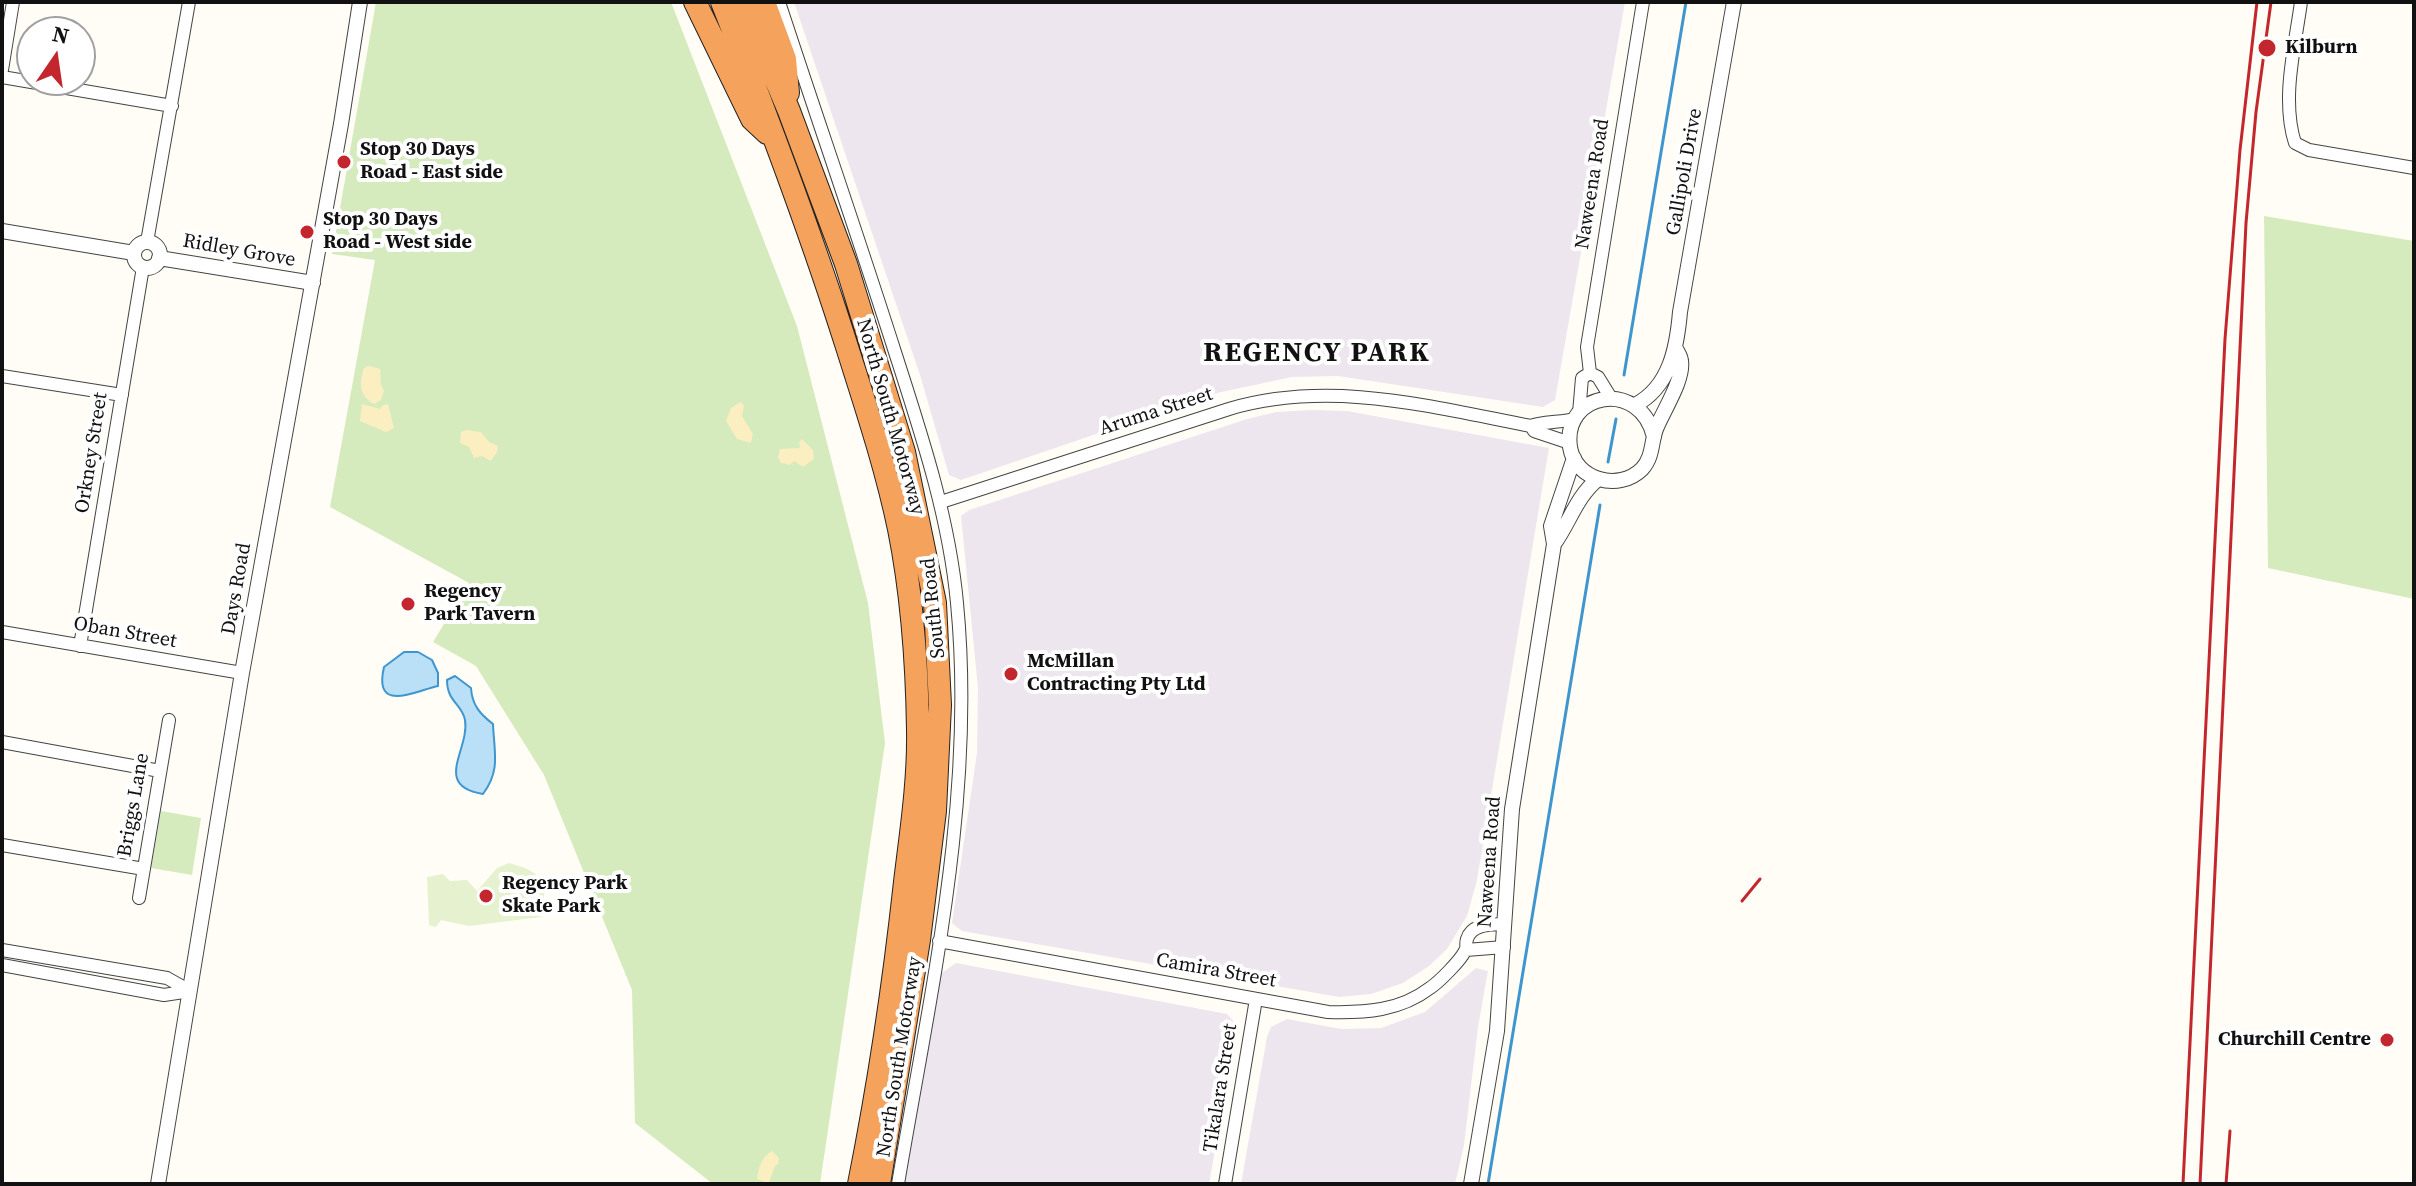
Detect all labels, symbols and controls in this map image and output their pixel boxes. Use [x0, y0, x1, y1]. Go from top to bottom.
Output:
north arrow [16, 16, 96, 96]
text: N [50, 18, 72, 51]
place label: Kilburn [2285, 36, 2358, 60]
marker: Kilburn [2256, 37, 2278, 59]
street label: Gallipoli Drive [1662, 107, 1708, 237]
street label: Naweena Road [1571, 117, 1615, 251]
place label: Stop 30 Days Road - East side [360, 138, 503, 185]
marker: Stop 30 Days Road - East side [335, 153, 353, 171]
place label: Stop 30 Days Road - West side [323, 208, 472, 255]
marker: Stop 30 Days Road - West side [298, 223, 316, 241]
street label: Ridley Grove [181, 229, 297, 273]
street label: North South Motorway [850, 316, 930, 518]
district label: REGENCY PARK [1203, 337, 1431, 371]
street label: Aruma Street [1096, 382, 1216, 442]
street label: Orkney Street [71, 391, 113, 515]
street label: Days Road [217, 541, 257, 637]
street label: South Road [917, 556, 951, 660]
place label: Regency Park Tavern [424, 580, 535, 627]
marker: Regency Park Tavern [399, 595, 417, 613]
street label: Oban Street [72, 612, 178, 654]
place label: McMillan Contracting Pty Ltd [1027, 650, 1206, 697]
marker: McMillan Contracting Pty Ltd [1002, 665, 1020, 683]
street label: Briggs Lane [113, 751, 155, 859]
street label: Naweena Road [1473, 795, 1507, 929]
place label: Regency Park Skate Park [502, 872, 627, 919]
marker: Regency Park Skate Park [477, 887, 495, 905]
street label: Camira Street [1154, 949, 1278, 993]
street label: North South Motorway [872, 955, 928, 1159]
street label: Tikalara Street [1199, 1022, 1243, 1154]
place label: Churchill Centre [2218, 1028, 2371, 1052]
marker: Churchill Centre [2378, 1031, 2396, 1049]

